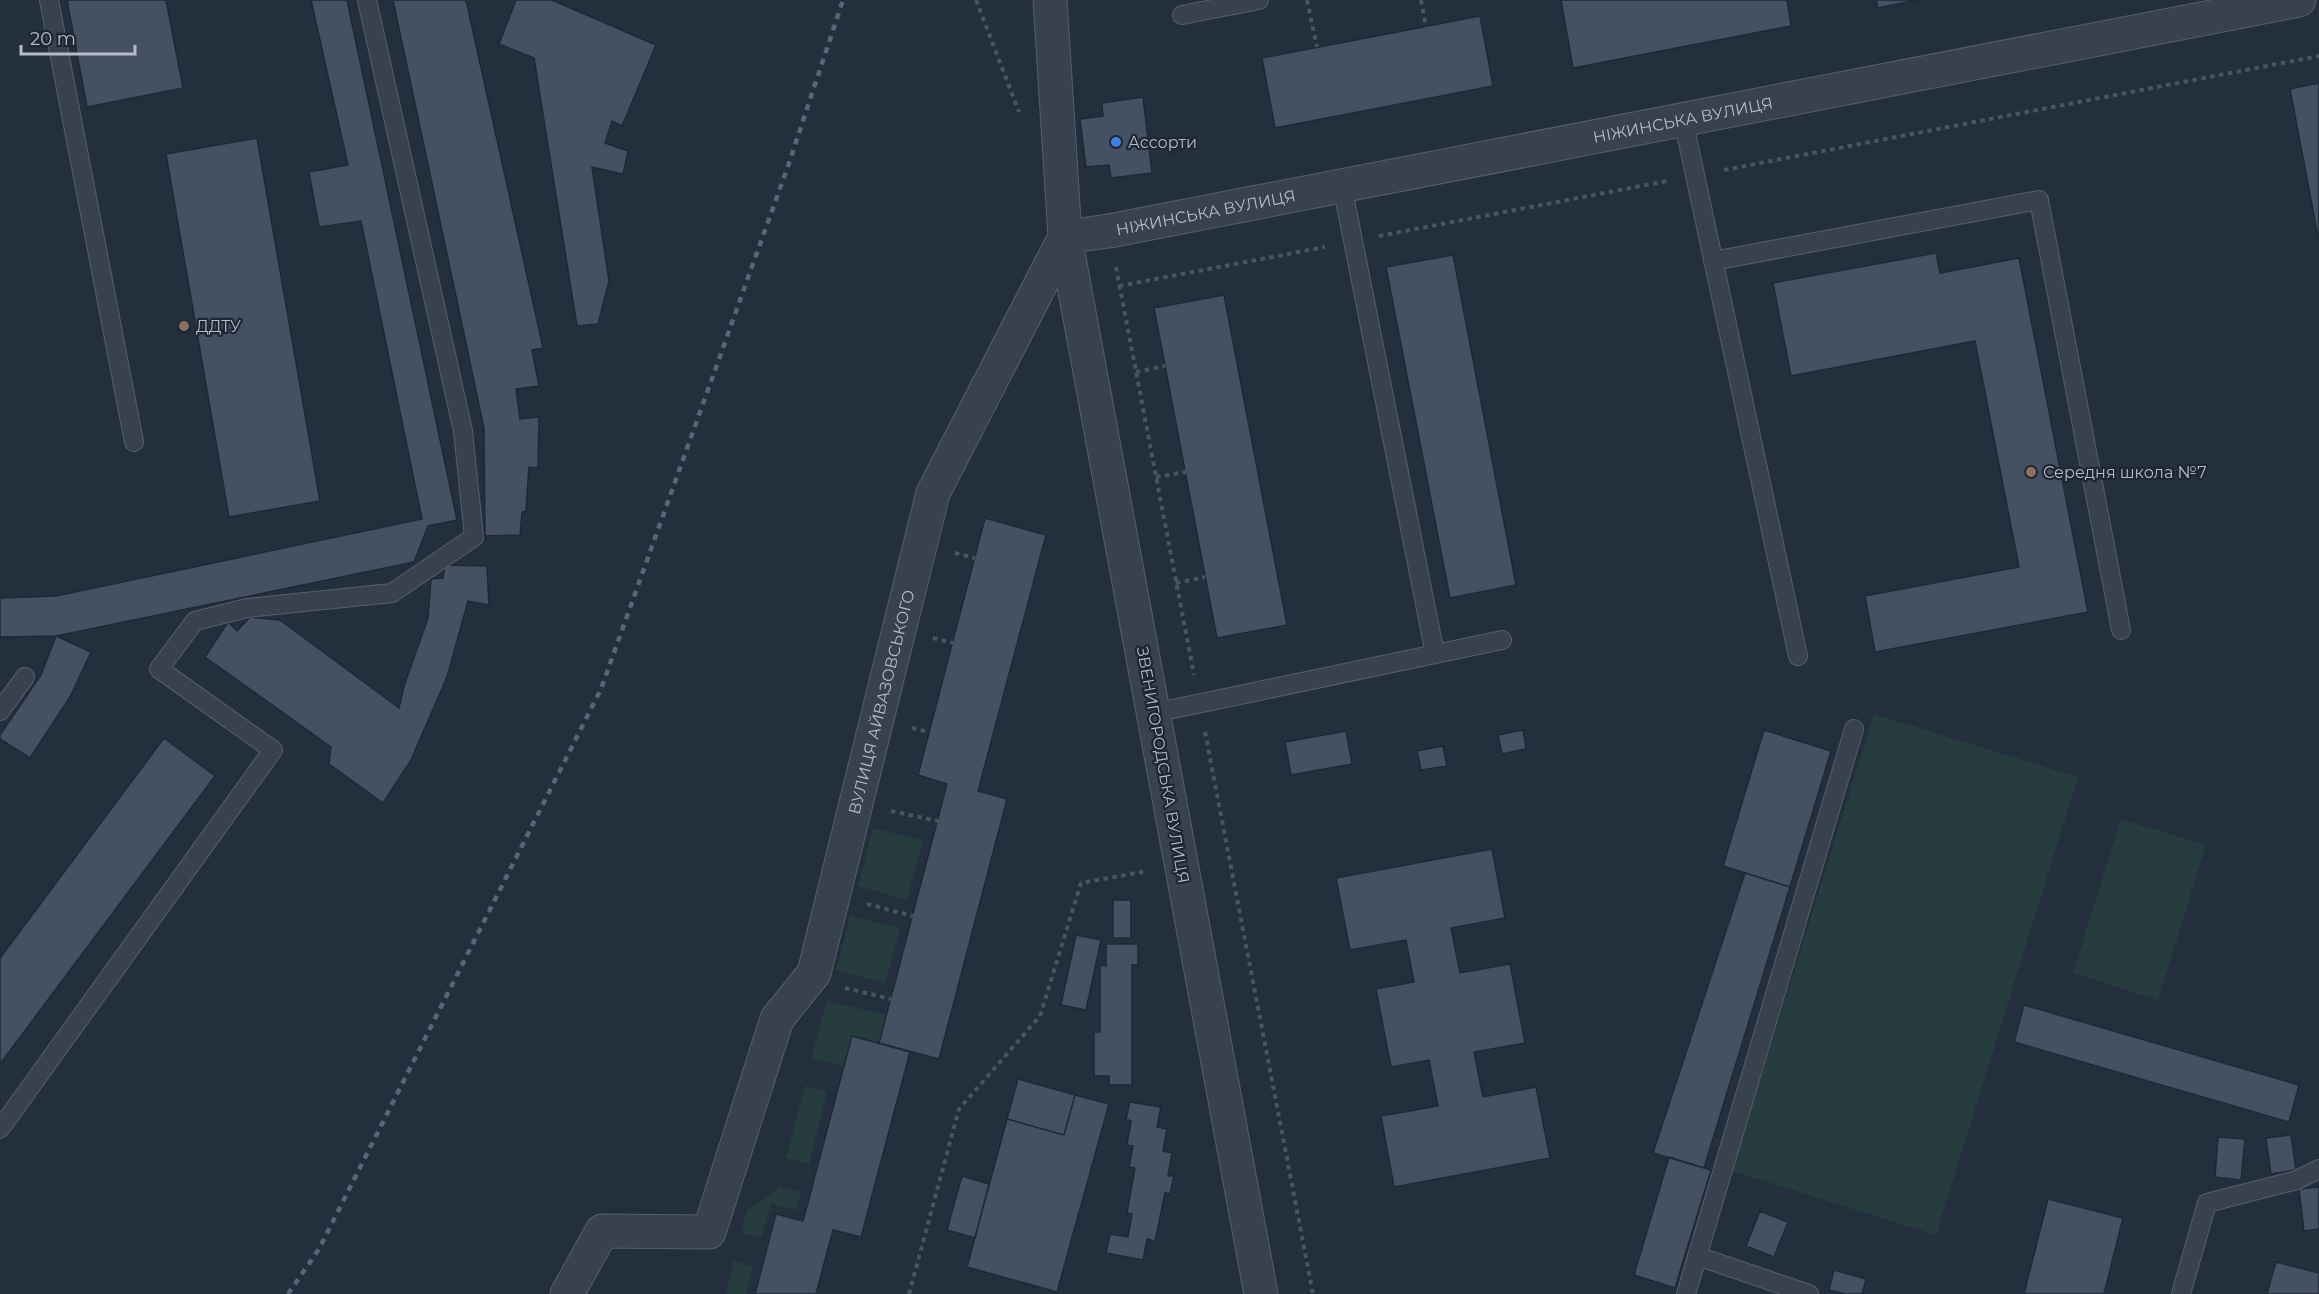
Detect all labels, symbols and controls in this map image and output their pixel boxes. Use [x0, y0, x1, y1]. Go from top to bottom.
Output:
scale bar [21, 18, 135, 56]
text: 20 m [30, 28, 76, 50]
street label: НІЖИНСЬКА ВУЛИЦЯ [1591, 93, 1774, 146]
place label: Ассорти [1128, 133, 1197, 152]
marker: Ассорти [1109, 135, 1123, 149]
street label: НІЖИНСЬКА ВУЛИЦЯ [1114, 185, 1297, 239]
place label: ДДТУ [196, 317, 241, 336]
marker: ДДТУ [177, 319, 191, 333]
place label: Середня школа №7 [2043, 463, 2207, 482]
marker: Середня школа №7 [2024, 465, 2038, 479]
street label: ВУЛИЦЯ АЙВАЗОВСЬКОГО [844, 588, 918, 816]
street label: ЗВЕНИГОРОДСЬКА ВУЛИЦЯ [1133, 645, 1193, 885]

